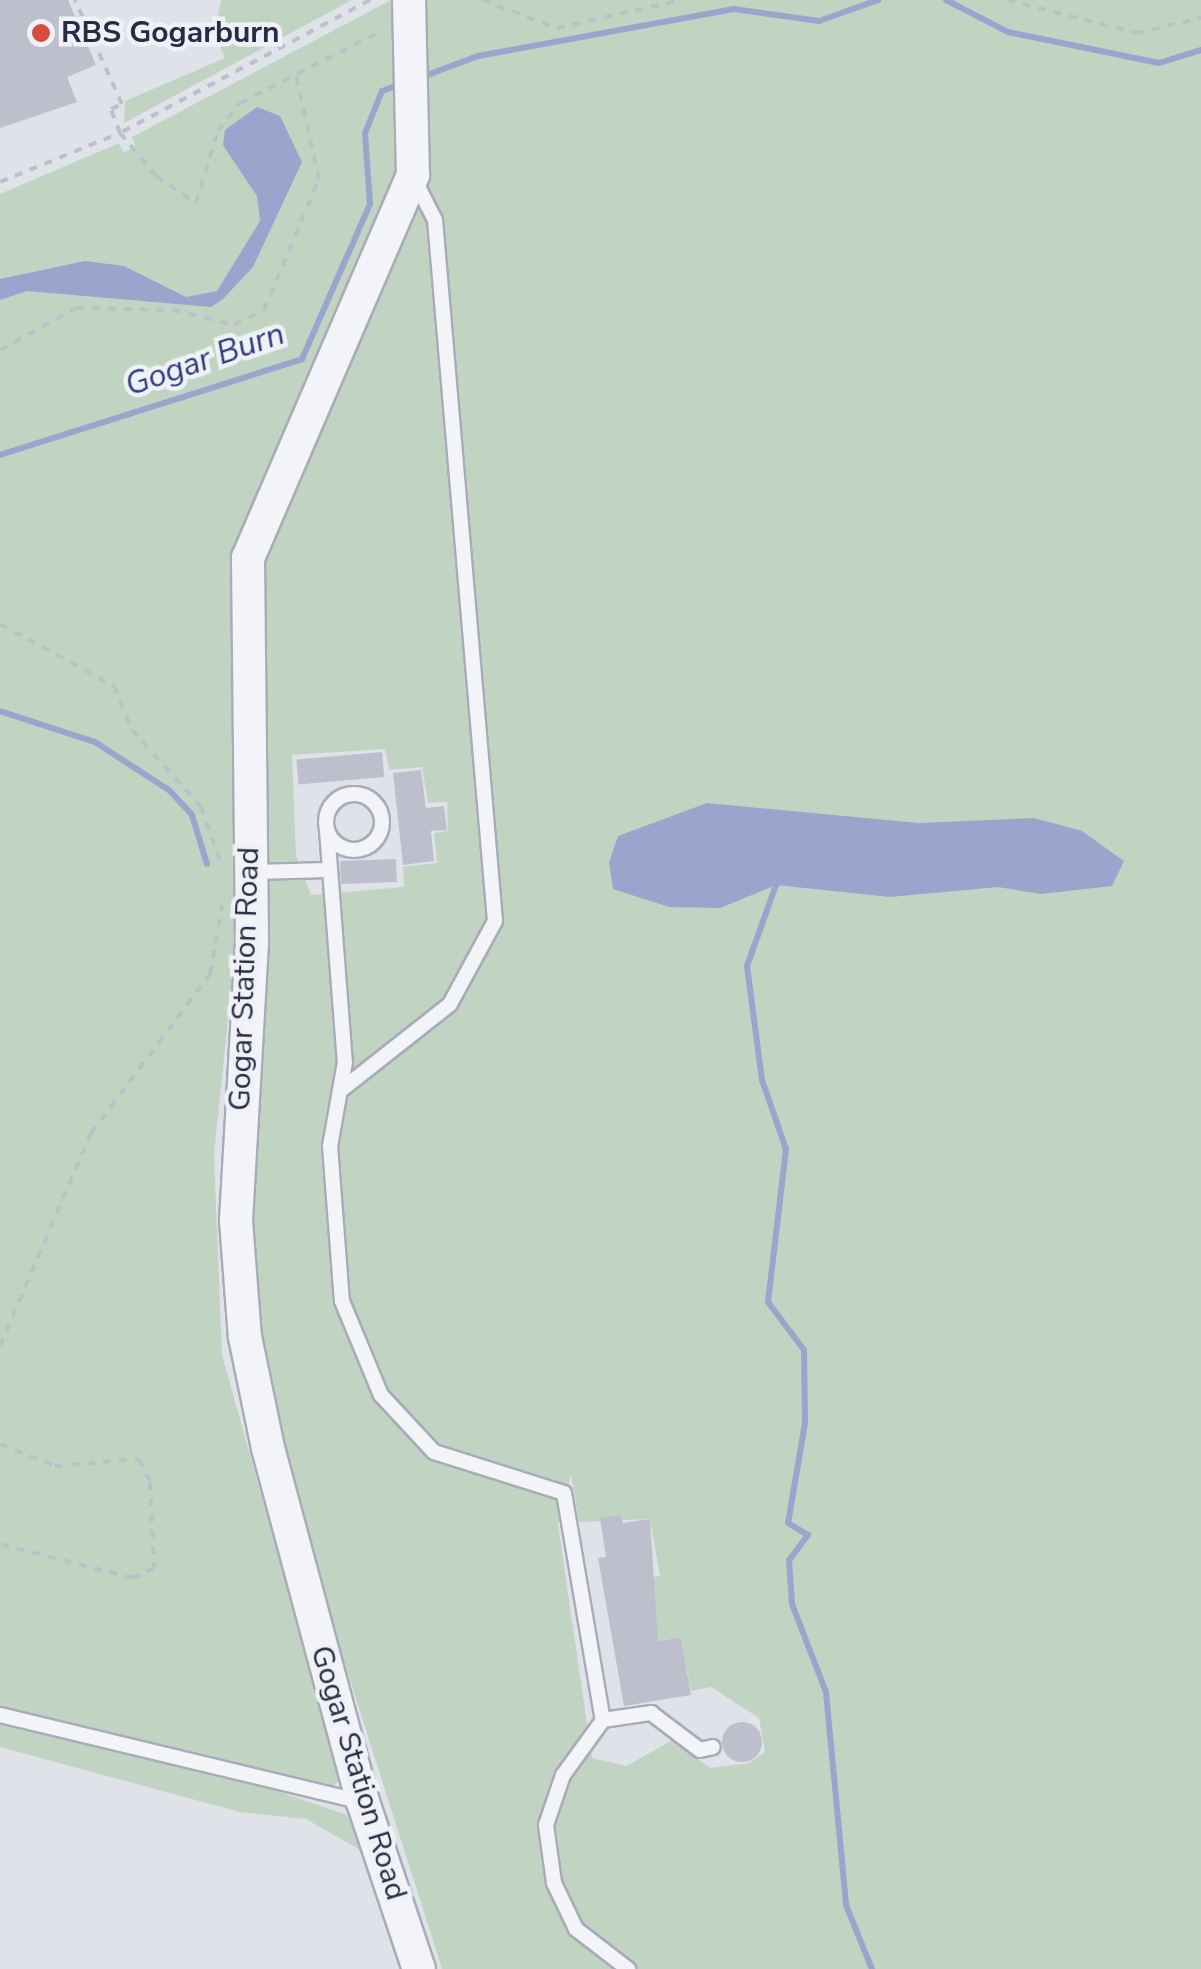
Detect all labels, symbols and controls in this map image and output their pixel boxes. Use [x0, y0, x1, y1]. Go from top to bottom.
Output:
place label: RBS Gogarburn [61, 15, 280, 51]
marker: RBS Gogarburn [30, 22, 52, 44]
water label: Gogar Burn [120, 315, 290, 405]
street label: Gogar Station Road [222, 847, 268, 1111]
street label: Gogar Station Road [302, 1642, 414, 1904]

